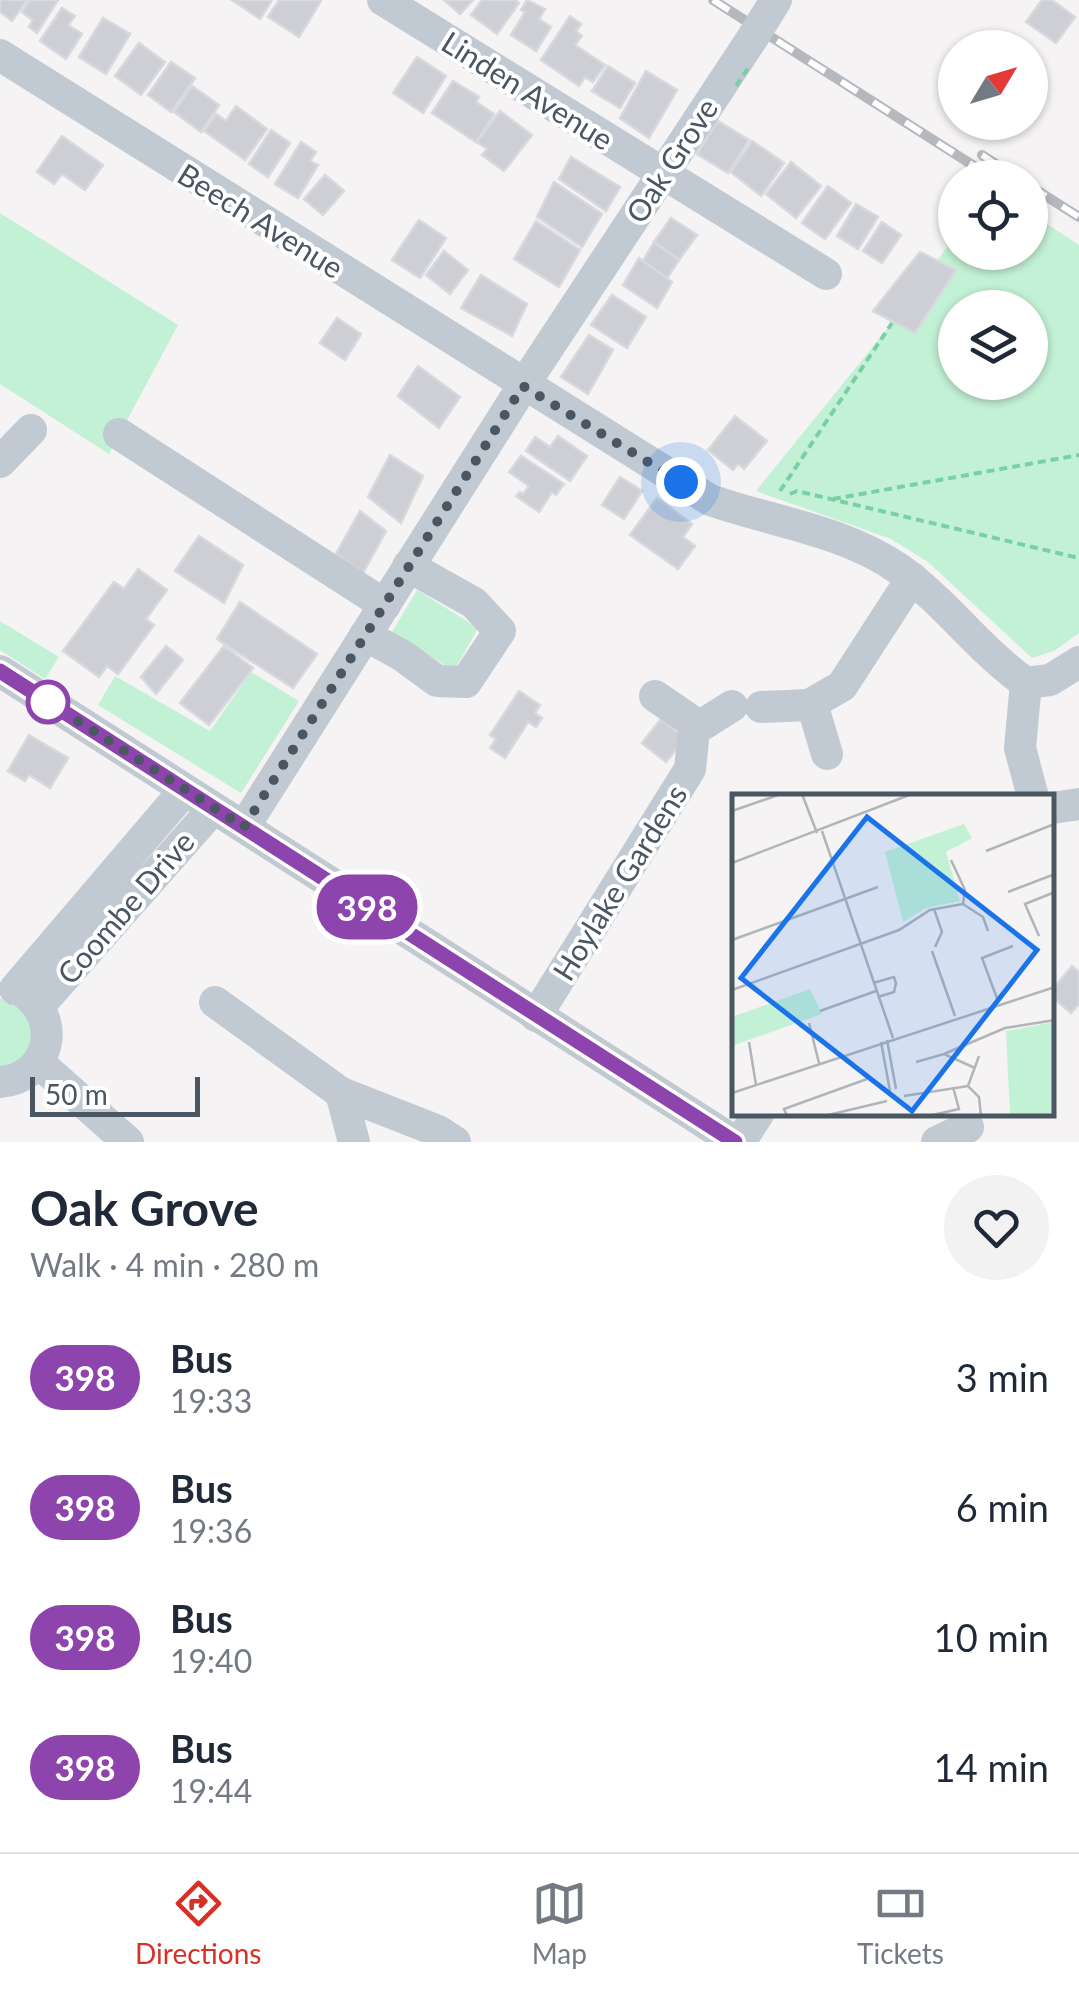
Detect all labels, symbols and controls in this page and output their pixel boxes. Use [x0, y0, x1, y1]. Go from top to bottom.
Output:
street label: Linden Avenue [436, 23, 620, 157]
north arrow [938, 30, 1048, 140]
map controls [938, 30, 1048, 400]
street label: Oak Grove [618, 91, 724, 229]
street label: Beech Avenue [172, 155, 350, 285]
button: locate [938, 160, 1048, 270]
button: layers [938, 290, 1048, 400]
your location [656, 457, 706, 507]
unlabelled marker [27, 681, 69, 723]
street label: Hoylake Gardens [544, 778, 694, 986]
inset map [732, 794, 1054, 1117]
street label: Coombe Drive [49, 823, 201, 991]
line badge: 398 [310, 874, 424, 940]
text: 398 [337, 886, 397, 928]
scale bar [30, 1072, 200, 1116]
text: 50 m [45, 1077, 108, 1111]
button: heart [944, 1175, 1049, 1280]
text: Oak Grove [30, 1179, 259, 1236]
text: Walk · 4 min · 280 m [30, 1245, 319, 1284]
text: Bus [170, 1335, 233, 1381]
text: 3 min [956, 1354, 1049, 1400]
text: 398 [55, 1356, 115, 1398]
text: 19:33 [170, 1381, 252, 1420]
text: Bus [170, 1465, 233, 1511]
text: 6 min [956, 1484, 1049, 1530]
text: 398 [55, 1486, 115, 1528]
text: 19:36 [170, 1511, 252, 1550]
text: Bus [170, 1595, 233, 1641]
text: 10 min [934, 1614, 1049, 1660]
text: 398 [55, 1616, 115, 1658]
text: 19:40 [170, 1641, 252, 1680]
text: Bus [170, 1725, 233, 1771]
text: 14 min [934, 1744, 1049, 1790]
text: 398 [55, 1746, 115, 1788]
text: 19:44 [170, 1771, 252, 1810]
tab: Directions [135, 1876, 261, 1970]
tab: Map [532, 1876, 587, 1970]
tab: Tickets [857, 1876, 944, 1970]

